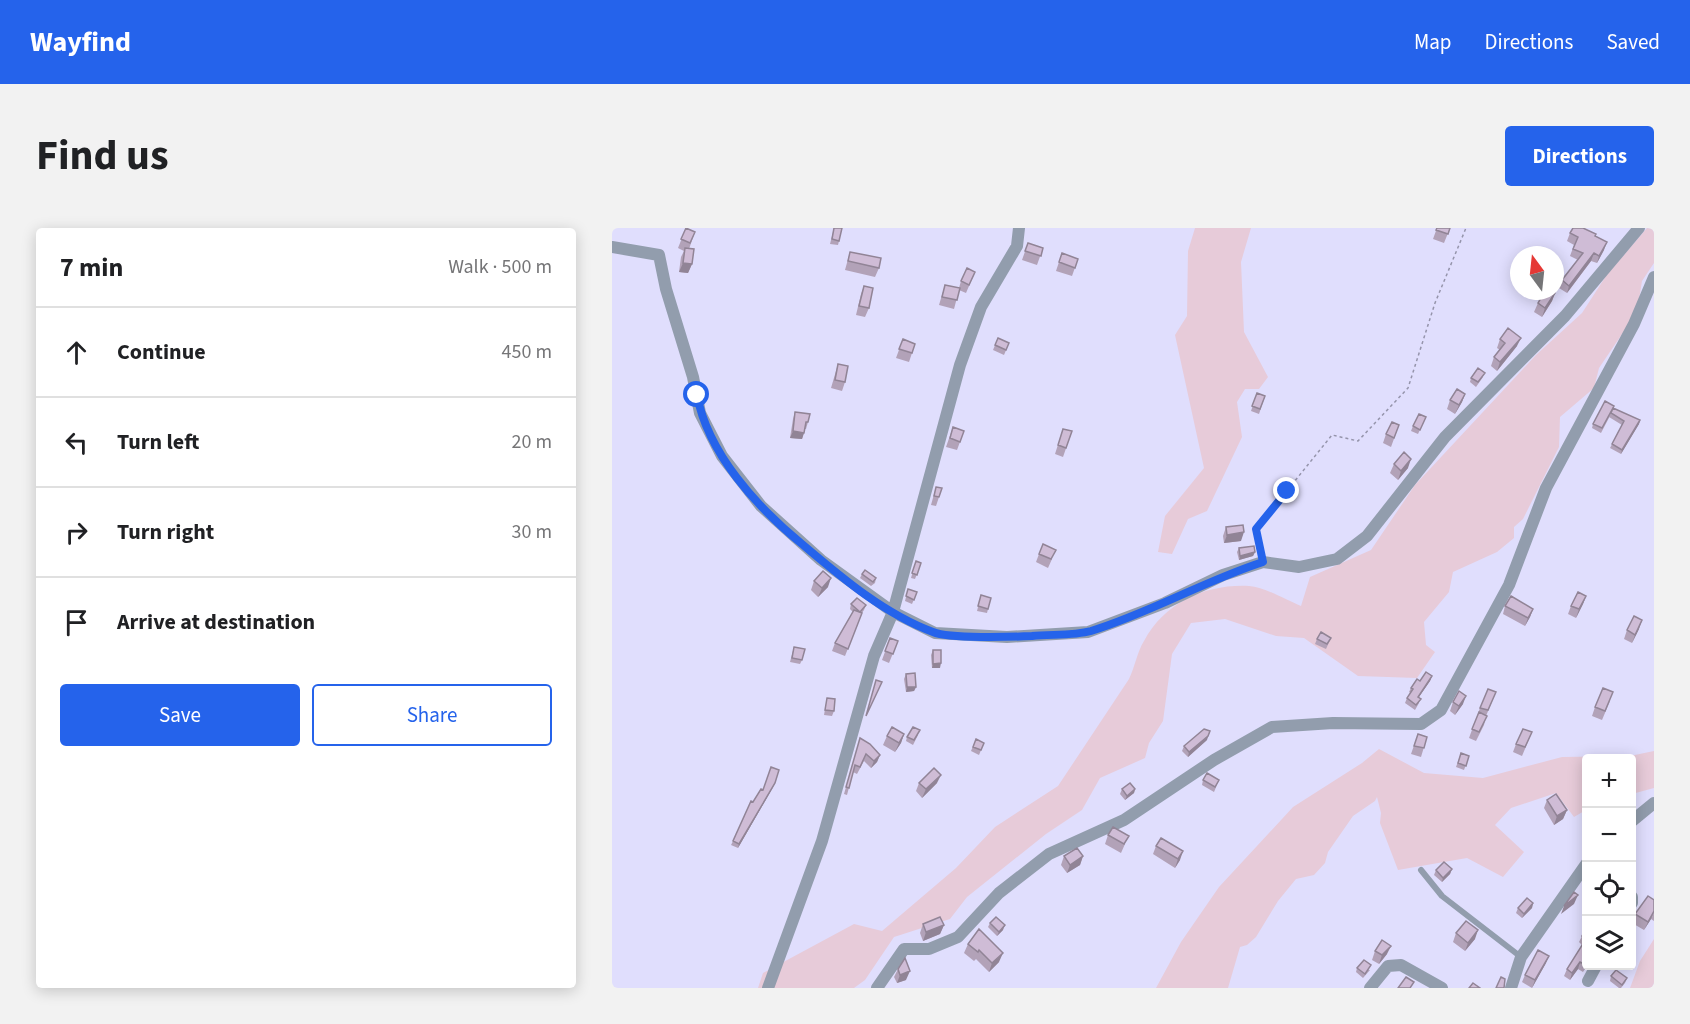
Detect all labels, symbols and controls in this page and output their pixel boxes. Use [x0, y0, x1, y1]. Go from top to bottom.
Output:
text: Wayfind [30, 22, 131, 62]
text: Map [1414, 27, 1452, 57]
text: Directions [1485, 27, 1573, 57]
text: Saved [1606, 27, 1660, 57]
text: Find us [36, 126, 169, 186]
button: Directions [1505, 126, 1654, 186]
north arrow [1510, 246, 1564, 300]
text: 7 min [60, 249, 123, 286]
text: Walk · 500 m [448, 253, 552, 281]
icon: ahead [60, 336, 93, 369]
text: Continue [117, 336, 206, 368]
text: 450 m [502, 338, 552, 366]
route start [683, 381, 709, 407]
icon: left [60, 426, 93, 459]
text: Turn left [117, 426, 199, 458]
text: 20 m [512, 428, 552, 456]
route end [1273, 477, 1299, 503]
icon: right [60, 516, 93, 549]
text: Turn right [117, 516, 214, 548]
text: 30 m [512, 518, 552, 546]
icon: arrive [60, 606, 93, 639]
text: Arrive at destination [117, 606, 315, 638]
button: Save [60, 684, 300, 746]
button: Share [312, 684, 552, 746]
map controls [1582, 754, 1636, 970]
button: + [1582, 754, 1636, 808]
button: − [1582, 808, 1636, 862]
button: locate [1582, 862, 1636, 916]
button: layers [1582, 916, 1636, 970]

